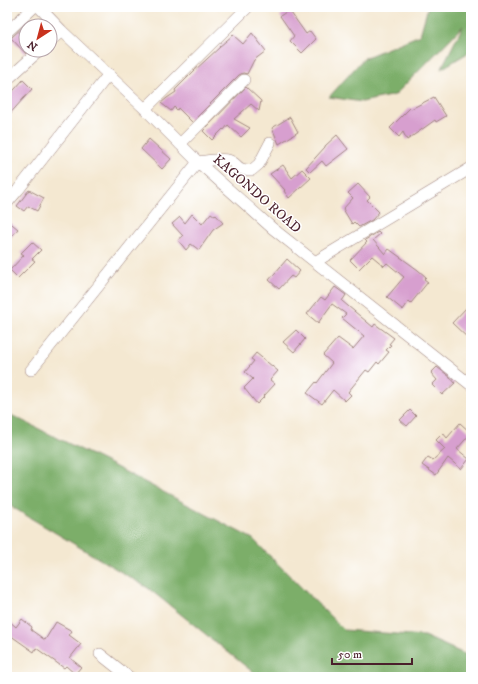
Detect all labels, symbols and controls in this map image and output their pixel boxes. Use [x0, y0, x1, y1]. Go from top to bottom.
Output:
north arrow [18, 18, 58, 58]
text: N [25, 37, 40, 54]
street label: KAGONDO ROAD [209, 151, 305, 237]
scale bar [332, 640, 412, 666]
text: 50 m [338, 647, 362, 662]

